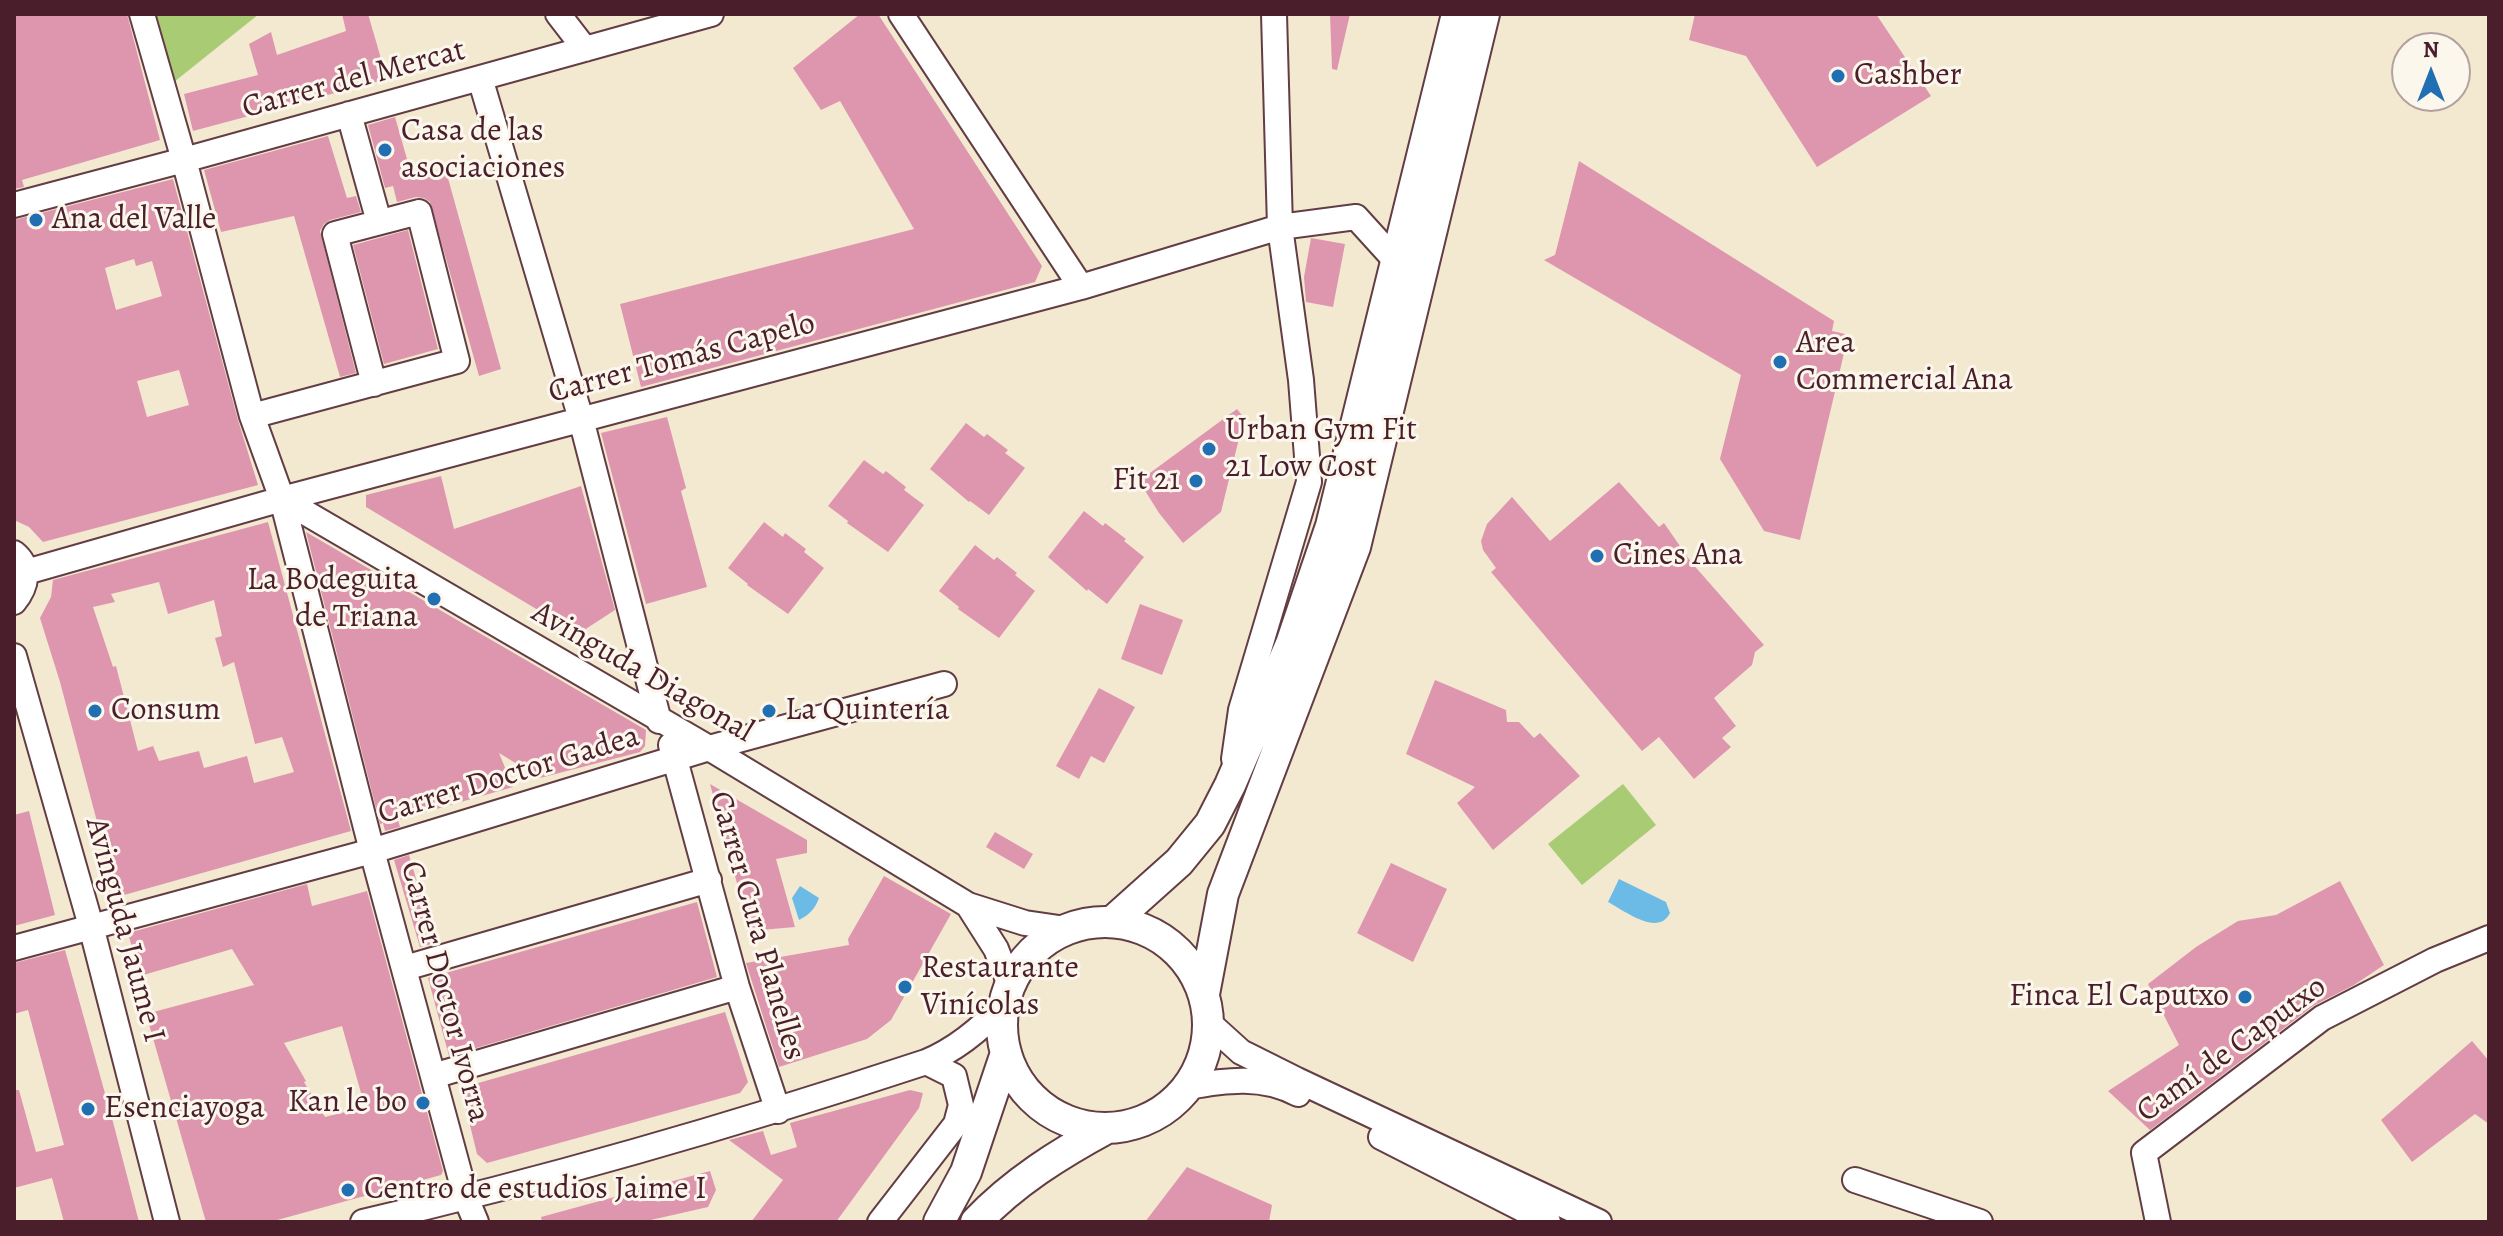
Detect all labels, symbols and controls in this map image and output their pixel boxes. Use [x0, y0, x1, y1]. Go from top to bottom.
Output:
street label: Carrer del Mercat [238, 32, 470, 128]
north arrow [2391, 32, 2471, 112]
text: N [2423, 35, 2439, 65]
place label: Cashber [1854, 57, 1962, 95]
marker: Cashber [1829, 67, 1847, 85]
place label: Casa de las asociaciones [401, 113, 565, 188]
marker: Casa de las asociaciones [376, 141, 394, 159]
place label: Ana del Valle [52, 201, 216, 239]
marker: Ana del Valle [27, 211, 45, 229]
street label: Carrer Tomás Capelo [545, 305, 819, 413]
place label: Area Commercial Ana [1796, 325, 2013, 400]
marker: Area Commercial Ana [1771, 353, 1789, 371]
place label: Urban Gym Fit 21 Low Cost [1225, 412, 1417, 487]
marker: Urban Gym Fit 21 Low Cost [1200, 440, 1218, 458]
place label: Fit 21 [1112, 462, 1180, 500]
marker: Fit 21 [1187, 472, 1205, 490]
place label: Cines Ana [1613, 537, 1743, 575]
marker: Cines Ana [1588, 547, 1606, 565]
place label: La Bodeguita de Triana [247, 562, 418, 637]
marker: La Bodeguita de Triana [425, 590, 443, 608]
street label: Avinguda Diagonal [524, 594, 760, 752]
place label: Consum [111, 692, 221, 730]
place label: La Quintería [785, 692, 950, 730]
marker: Consum [86, 702, 104, 720]
marker: La Quintería [760, 702, 778, 720]
street label: Carrer Doctor Gadea [374, 718, 644, 834]
street label: Carrer Cura Planelles [699, 787, 813, 1065]
street label: Avinguda Jaume I [76, 813, 172, 1047]
street label: Carrer Doctor Ivorra [391, 857, 497, 1127]
place label: Restaurante Vinícolas [921, 950, 1079, 1025]
street label: Camí de Caputxo [2130, 968, 2334, 1132]
marker: Restaurante Vinícolas [896, 978, 914, 996]
place label: Finca El Caputxo [2009, 978, 2229, 1016]
marker: Finca El Caputxo [2236, 988, 2254, 1006]
place label: Kan le bo [288, 1084, 407, 1122]
place label: Esenciayoga [104, 1090, 265, 1128]
marker: Kan le bo [414, 1094, 432, 1112]
marker: Esenciayoga [79, 1100, 97, 1118]
place label: Centro de estudios Jaime I [364, 1171, 707, 1209]
marker: Centro de estudios Jaime I [339, 1181, 357, 1199]

